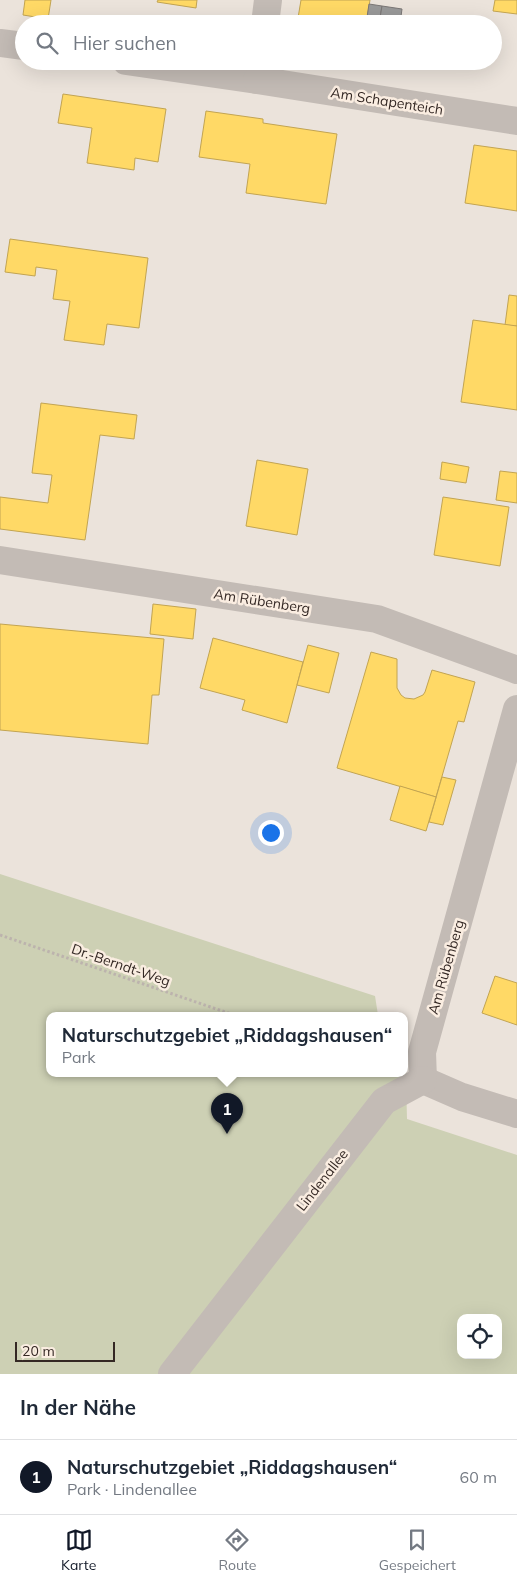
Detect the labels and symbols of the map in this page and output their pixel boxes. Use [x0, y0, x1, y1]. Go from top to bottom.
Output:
street label: Am Schapenteich [329, 83, 445, 119]
street label: Am Rübenberg [212, 584, 312, 618]
your location [258, 820, 284, 846]
street label: Am Rübenberg [424, 918, 468, 1016]
street label: Dr.-Berndt-Weg [69, 940, 173, 990]
pin: 1 [211, 1093, 243, 1134]
street label: Lindenallee [292, 1145, 352, 1215]
scale bar [15, 1339, 115, 1362]

